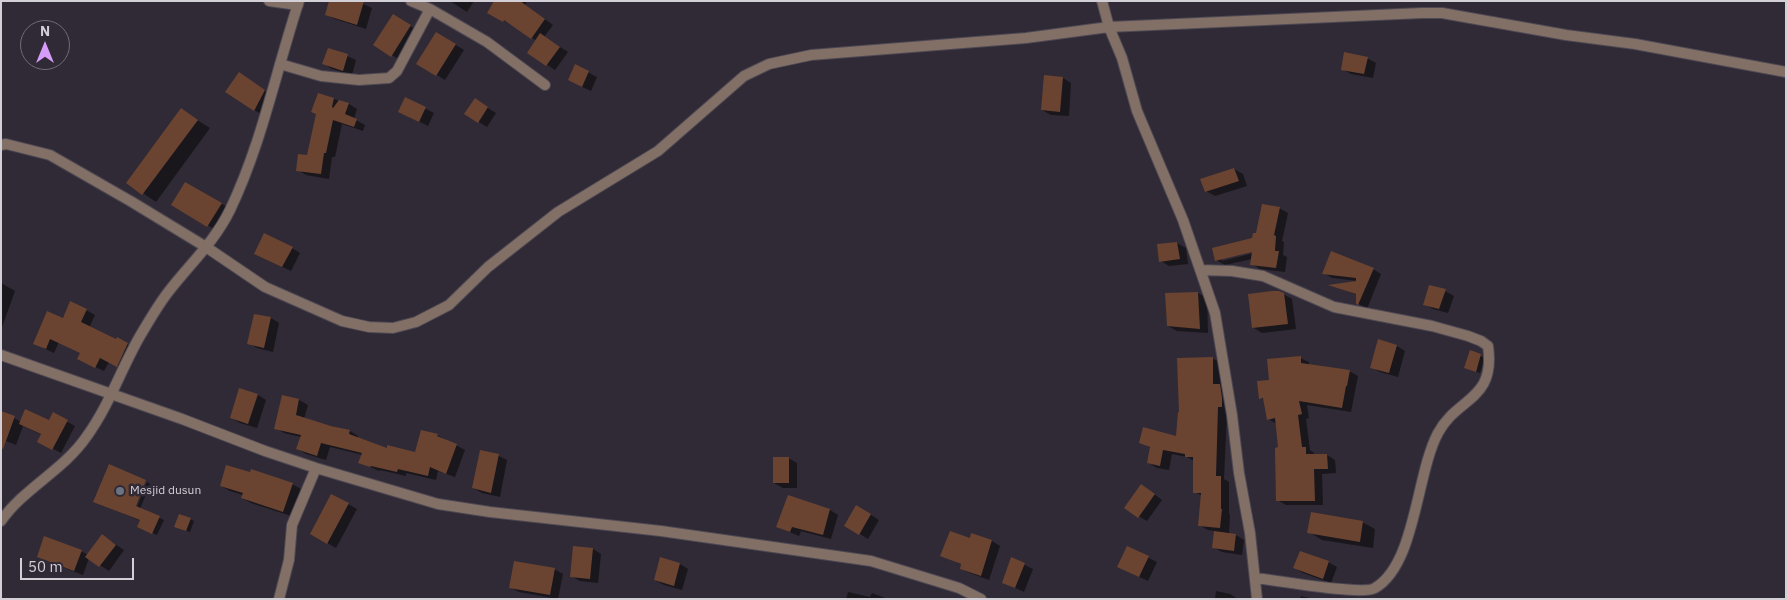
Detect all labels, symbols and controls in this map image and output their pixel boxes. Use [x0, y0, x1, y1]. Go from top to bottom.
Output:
north arrow [20, 20, 70, 70]
text: N [40, 22, 50, 40]
place label: Mesjid dusun [130, 484, 201, 498]
marker: Mesjid dusun [114, 485, 126, 497]
scale bar [22, 548, 136, 580]
text: 50 m [28, 557, 63, 576]

